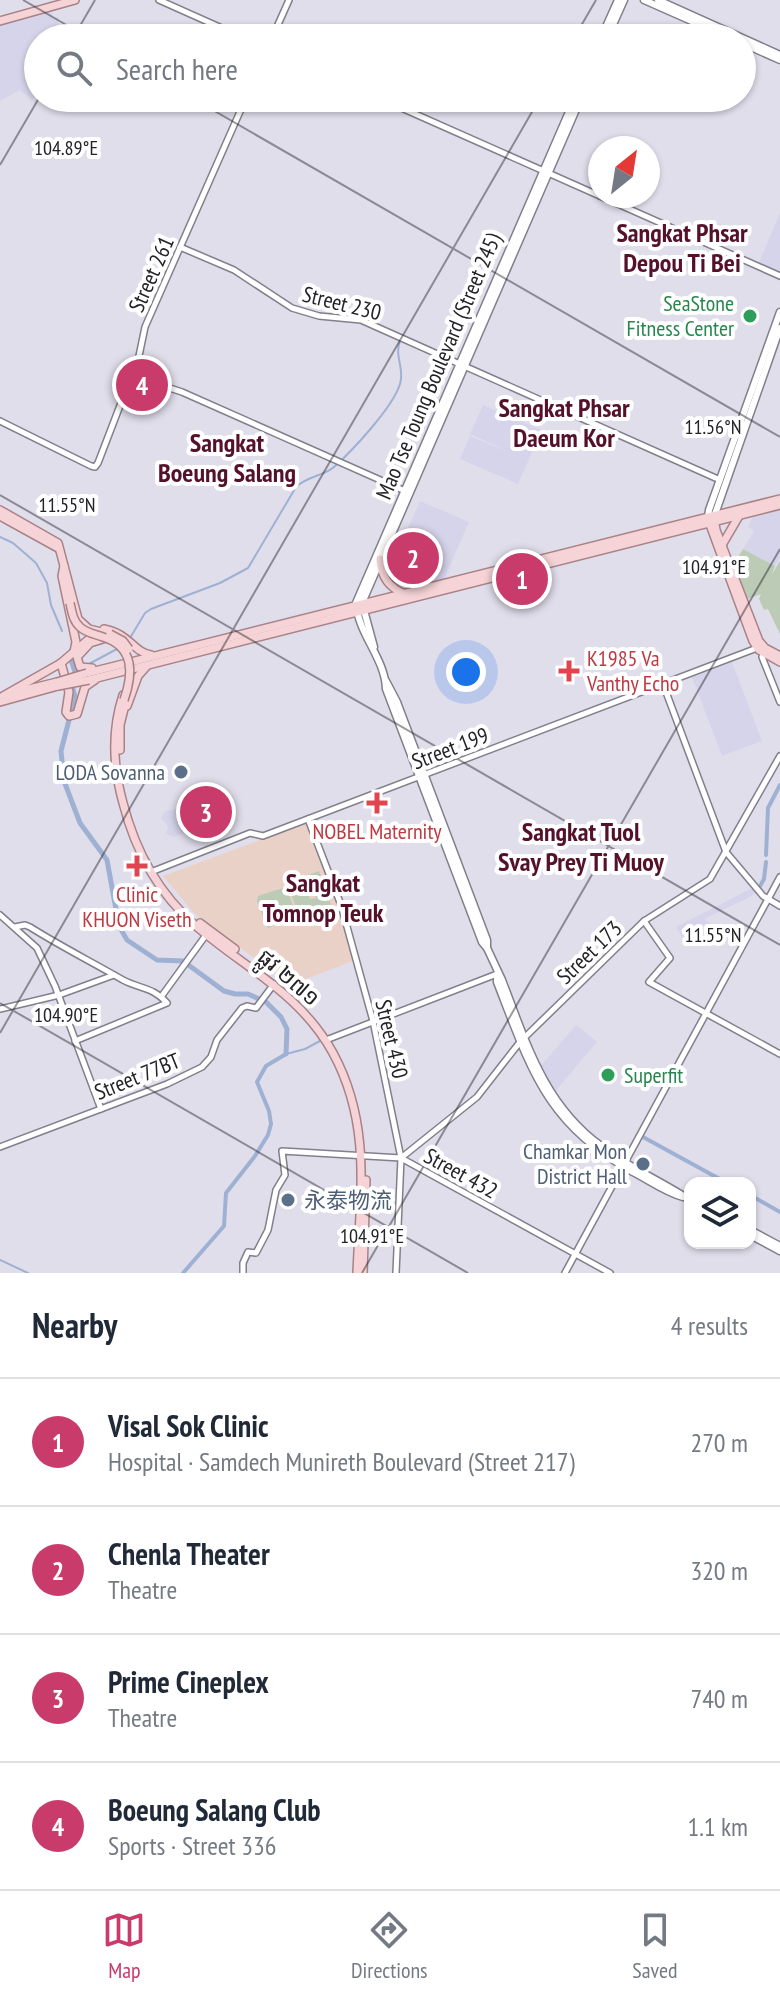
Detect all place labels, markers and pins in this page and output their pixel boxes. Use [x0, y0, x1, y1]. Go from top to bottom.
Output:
place label: SeaStone Fitness Center [627, 289, 734, 342]
marker: SeaStone Fitness Center [741, 307, 759, 325]
pin: 4 [116, 355, 168, 415]
pin: 2 [387, 528, 439, 588]
pin: 1 [496, 549, 548, 609]
place label: K1985 Va Vanthy Echo [586, 644, 679, 697]
marker: K1985 Va Vanthy Echo [558, 660, 580, 682]
place label: LODA Sovanna [55, 758, 165, 786]
marker: LODA Sovanna [172, 763, 190, 781]
pin: 3 [180, 782, 232, 842]
marker: NOBEL Maternity [366, 792, 388, 814]
place label: NOBEL Maternity [312, 817, 442, 845]
marker: Clinic KHUON Viseth [126, 855, 148, 877]
place label: Clinic KHUON Viseth [82, 880, 192, 933]
place label: Superfit [624, 1061, 683, 1089]
marker: Superfit [599, 1066, 617, 1084]
place label: Chamkar Mon District Hall [523, 1137, 628, 1190]
marker: Chamkar Mon District Hall [634, 1155, 652, 1173]
place label: 永泰物流 [304, 1186, 392, 1214]
marker: 永泰物流 [279, 1191, 297, 1209]

